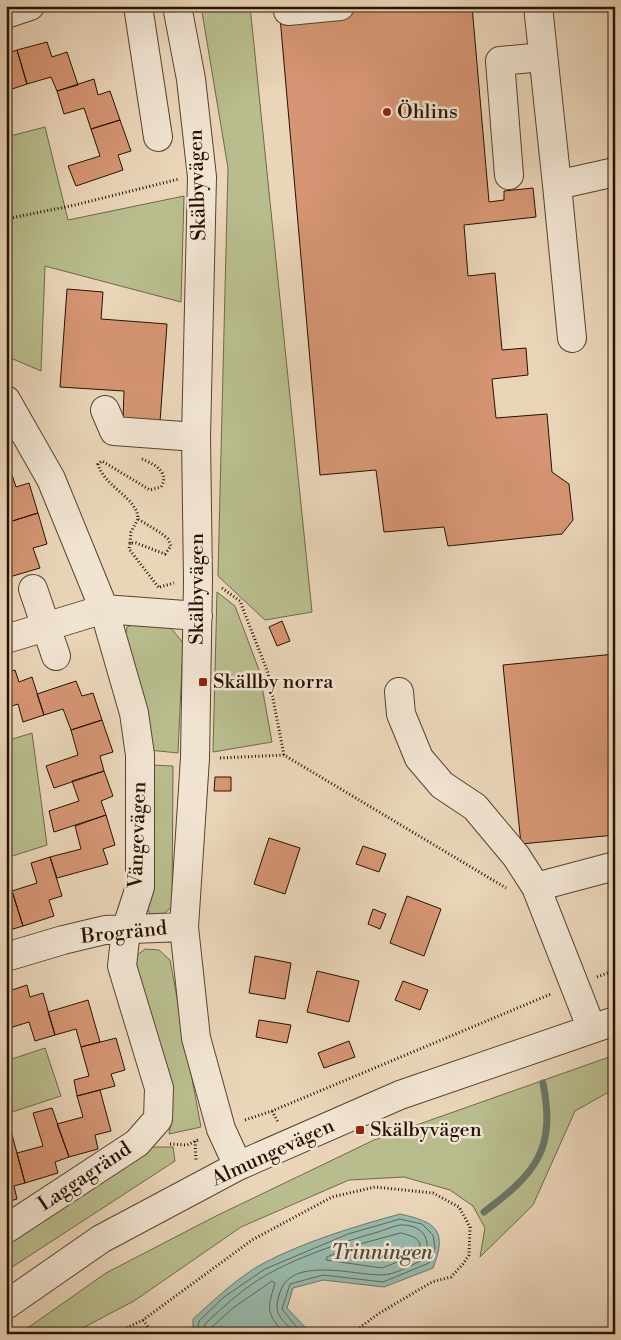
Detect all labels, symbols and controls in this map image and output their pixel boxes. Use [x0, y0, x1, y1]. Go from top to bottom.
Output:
place label: Öhlins [397, 99, 458, 125]
marker: Öhlins [381, 106, 393, 118]
street label: Skälbyvägen [184, 129, 212, 241]
street label: Skälbyvägen [185, 533, 210, 645]
place label: Skällby norra [213, 670, 334, 695]
marker: Skällby norra [197, 676, 209, 688]
street label: Vängevägen [124, 781, 152, 890]
street label: Brogränd [79, 916, 169, 950]
street label: Almungevägen [207, 1114, 339, 1193]
place label: Skälbyvägen [370, 1118, 482, 1143]
marker: Skälbyvägen [354, 1124, 366, 1136]
street label: Laggagränd [34, 1136, 137, 1217]
water label: Trinningen [331, 1240, 433, 1266]

